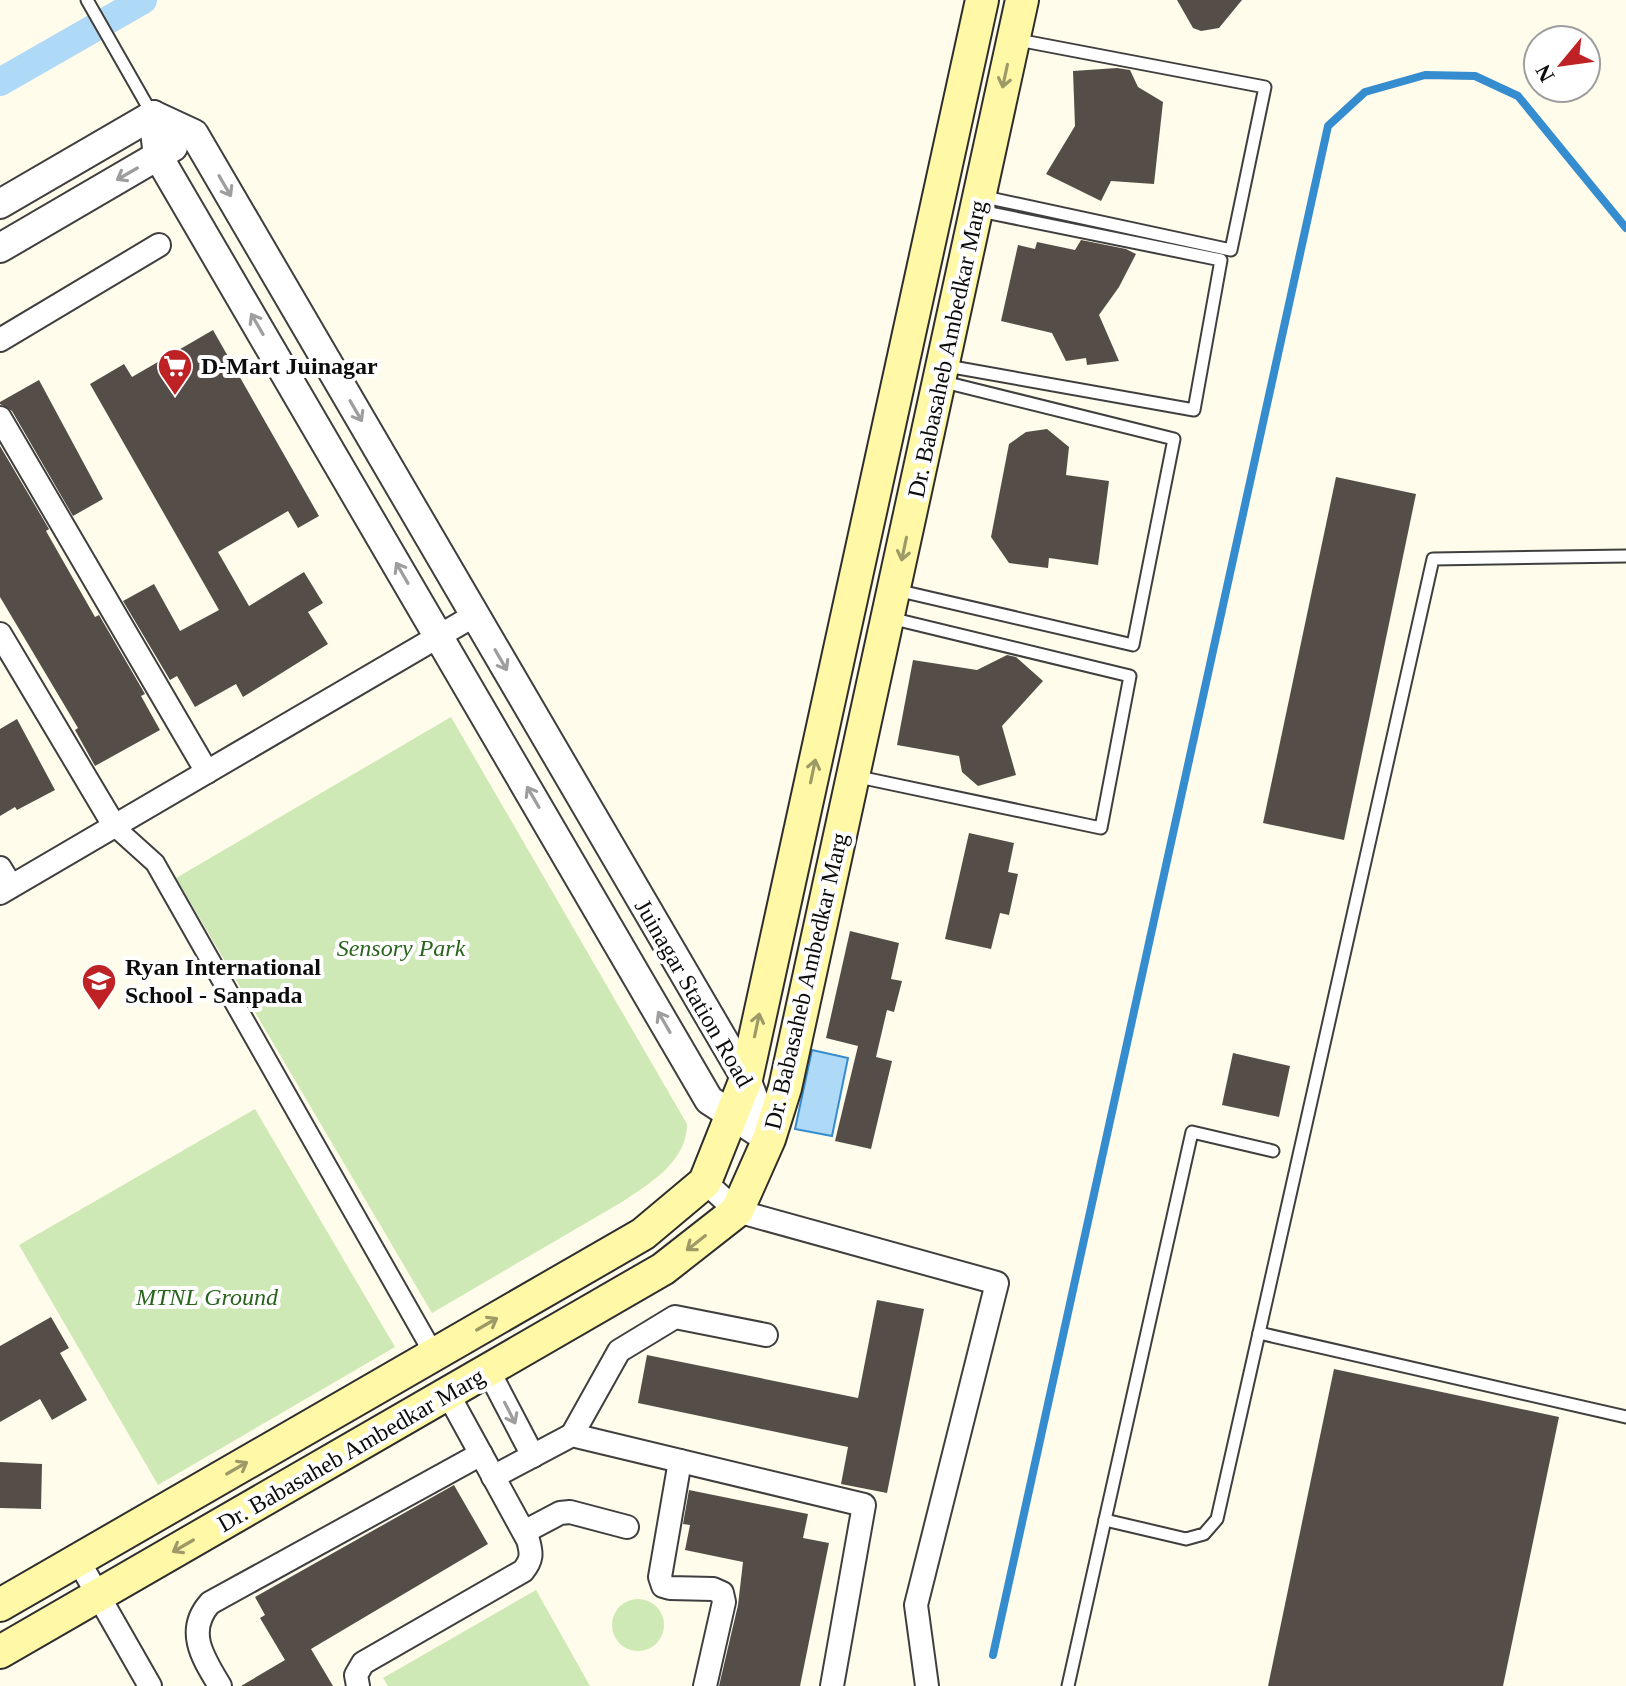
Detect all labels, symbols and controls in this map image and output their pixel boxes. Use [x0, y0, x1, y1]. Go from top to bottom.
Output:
north arrow [1522, 24, 1602, 104]
text: N [1530, 60, 1560, 86]
one-way arrow [997, 63, 1012, 89]
one-way arrow [116, 166, 139, 182]
one-way arrow [217, 174, 233, 197]
street label: Dr. Babasaheb Ambedkar Marg [903, 198, 991, 500]
one-way arrow [249, 313, 265, 336]
supermarket icon: D-Mart Juinagar [156, 347, 194, 397]
place label: D-Mart Juinagar [201, 353, 378, 379]
one-way arrow [348, 399, 364, 422]
one-way arrow [895, 536, 910, 562]
one-way arrow [394, 561, 409, 585]
one-way arrow [493, 648, 509, 671]
one-way arrow [806, 758, 821, 784]
one-way arrow [525, 786, 541, 809]
street label: Dr. Babasaheb Ambedkar Marg [759, 830, 853, 1132]
street label: Juinagar Station Road [630, 895, 758, 1091]
park label: Sensory Park [337, 935, 466, 961]
place label: Ryan International School - Sanpada [125, 954, 321, 1008]
school or university icon: Ryan International School - Sanpada [80, 962, 118, 1012]
one-way arrow [656, 1011, 672, 1034]
one-way arrow [750, 1012, 765, 1038]
one-way arrow [686, 1235, 707, 1252]
park label: MTNL Ground [135, 1284, 279, 1310]
one-way arrow [474, 1316, 498, 1331]
street label: Dr. Babasaheb Ambedkar Marg [213, 1363, 489, 1537]
one-way arrow [503, 1401, 519, 1425]
one-way arrow [225, 1460, 248, 1476]
one-way arrow [172, 1538, 195, 1554]

